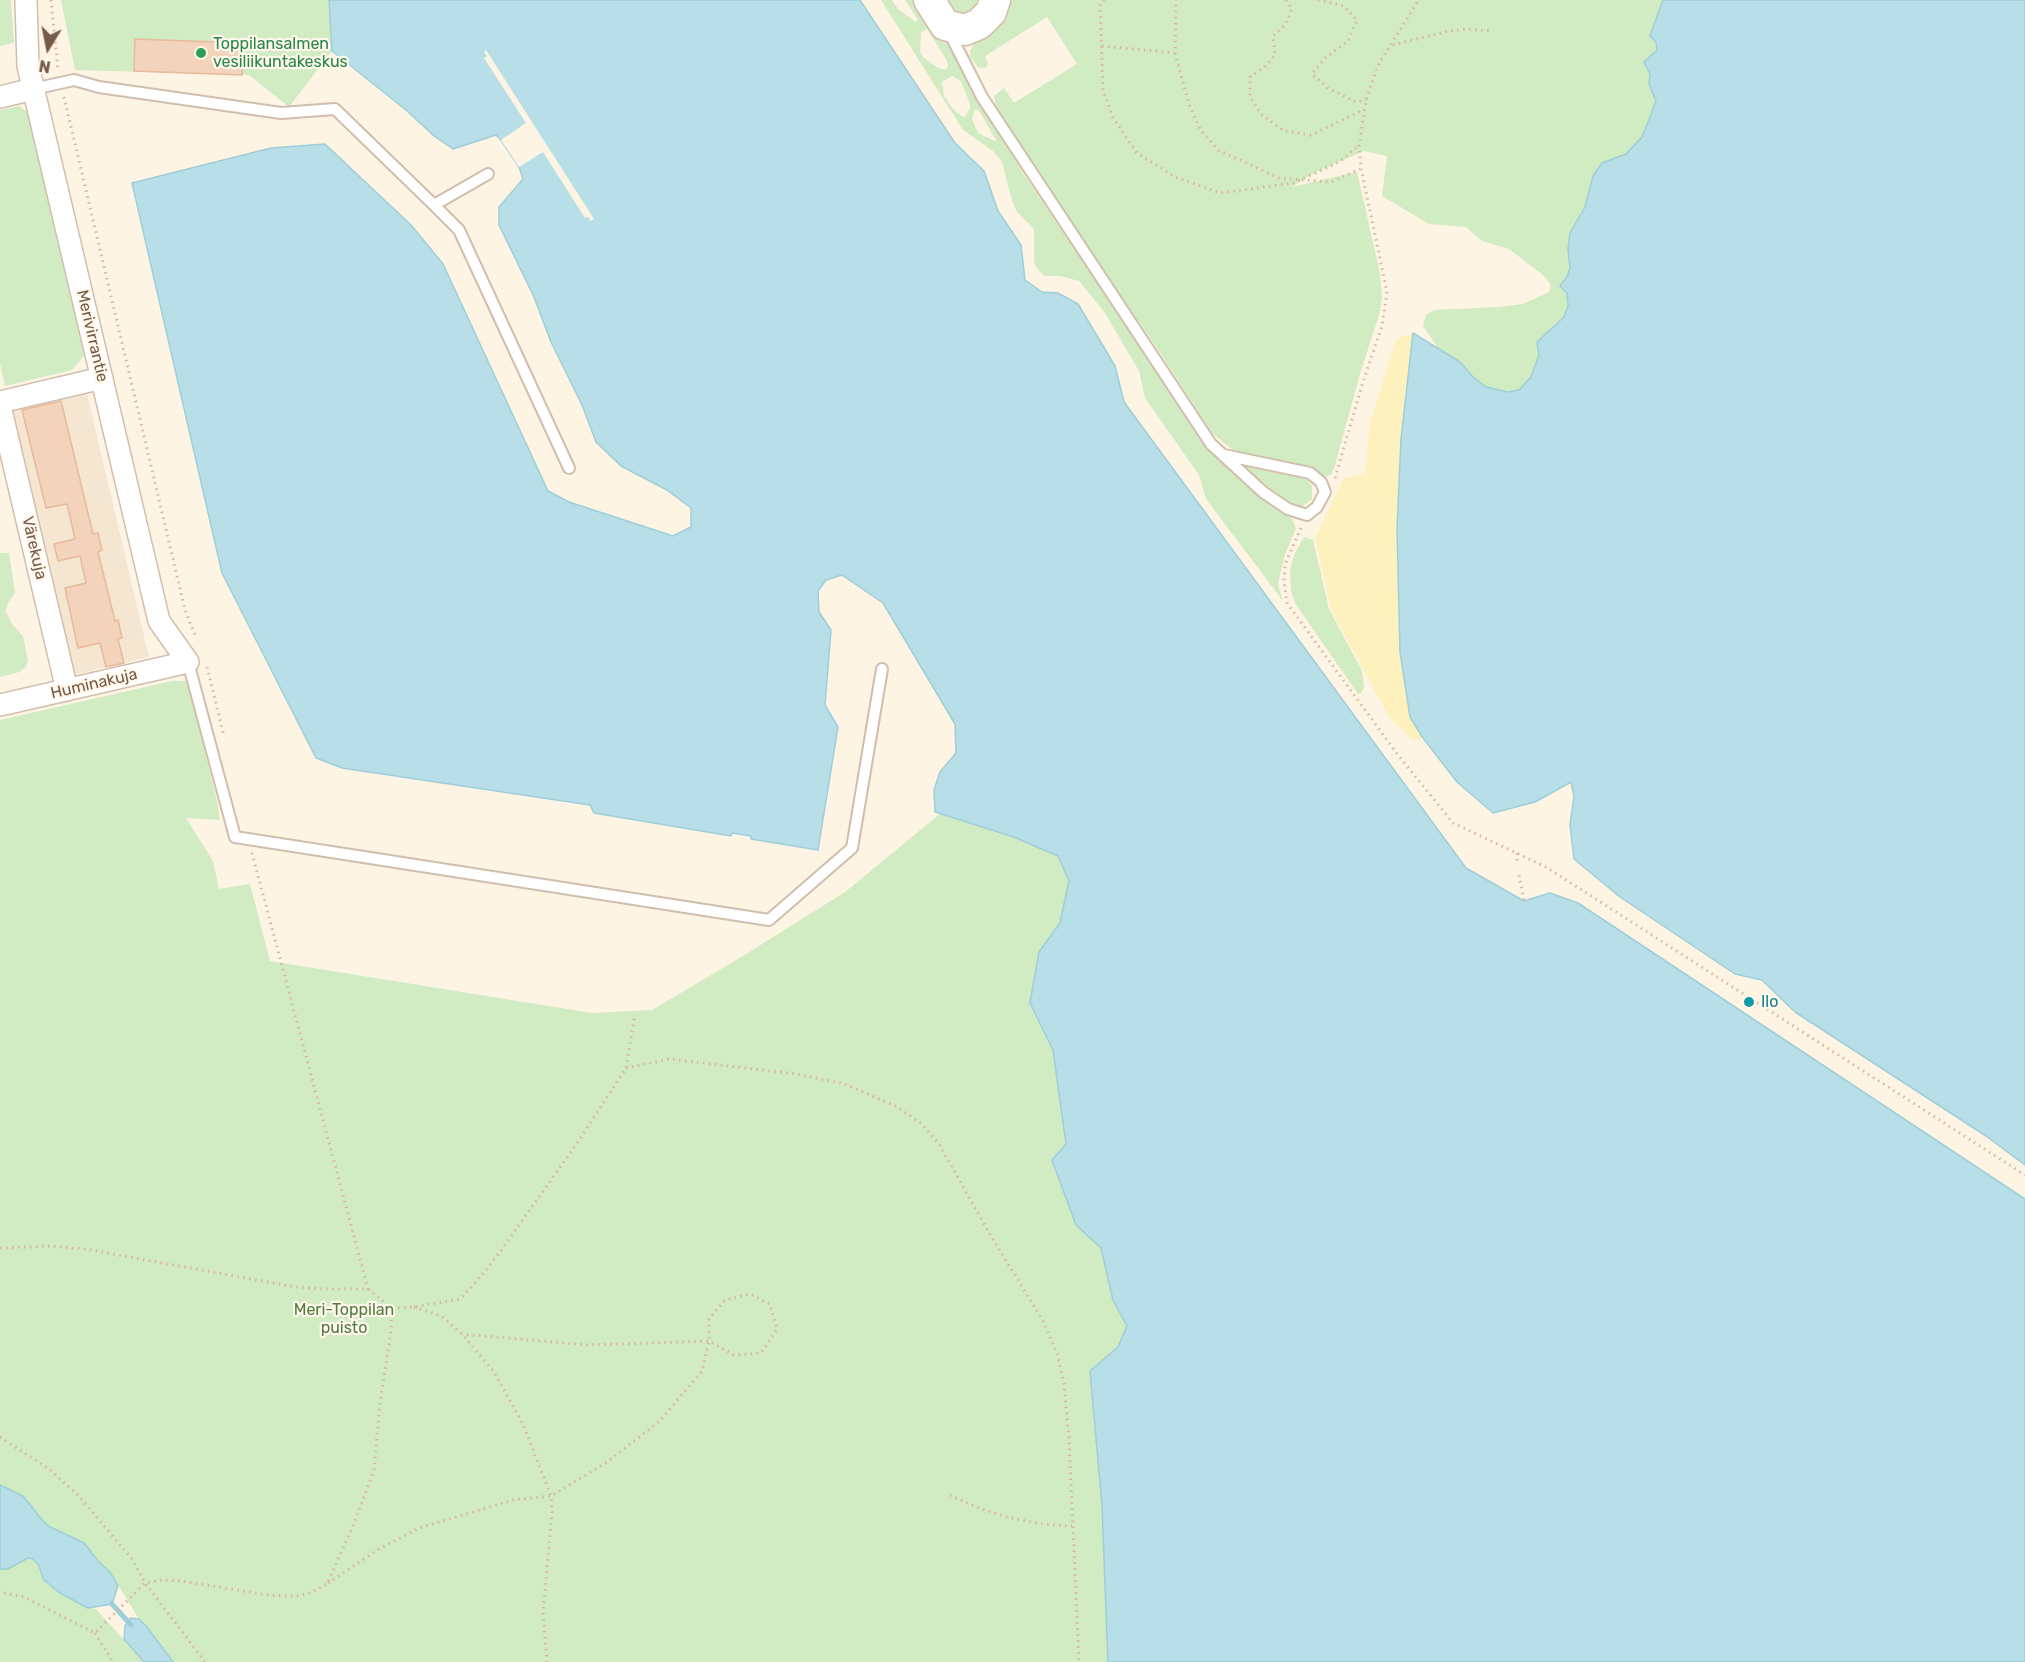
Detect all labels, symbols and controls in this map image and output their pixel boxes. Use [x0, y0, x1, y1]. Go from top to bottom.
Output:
north arrow [18, 18, 78, 78]
place label: Toppilansalmen vesiliikuntakeskus [213, 34, 348, 72]
marker: Toppilansalmen vesiliikuntakeskus [194, 46, 208, 60]
text: N [37, 56, 52, 77]
street label: Merivirrantie [72, 288, 112, 384]
street label: Värekuja [17, 515, 51, 581]
street label: Huminakuja [49, 665, 139, 703]
place label: Ilo [1761, 992, 1778, 1012]
marker: Ilo [1742, 995, 1756, 1009]
park label: Meri-Toppilan puisto [294, 1300, 394, 1338]

